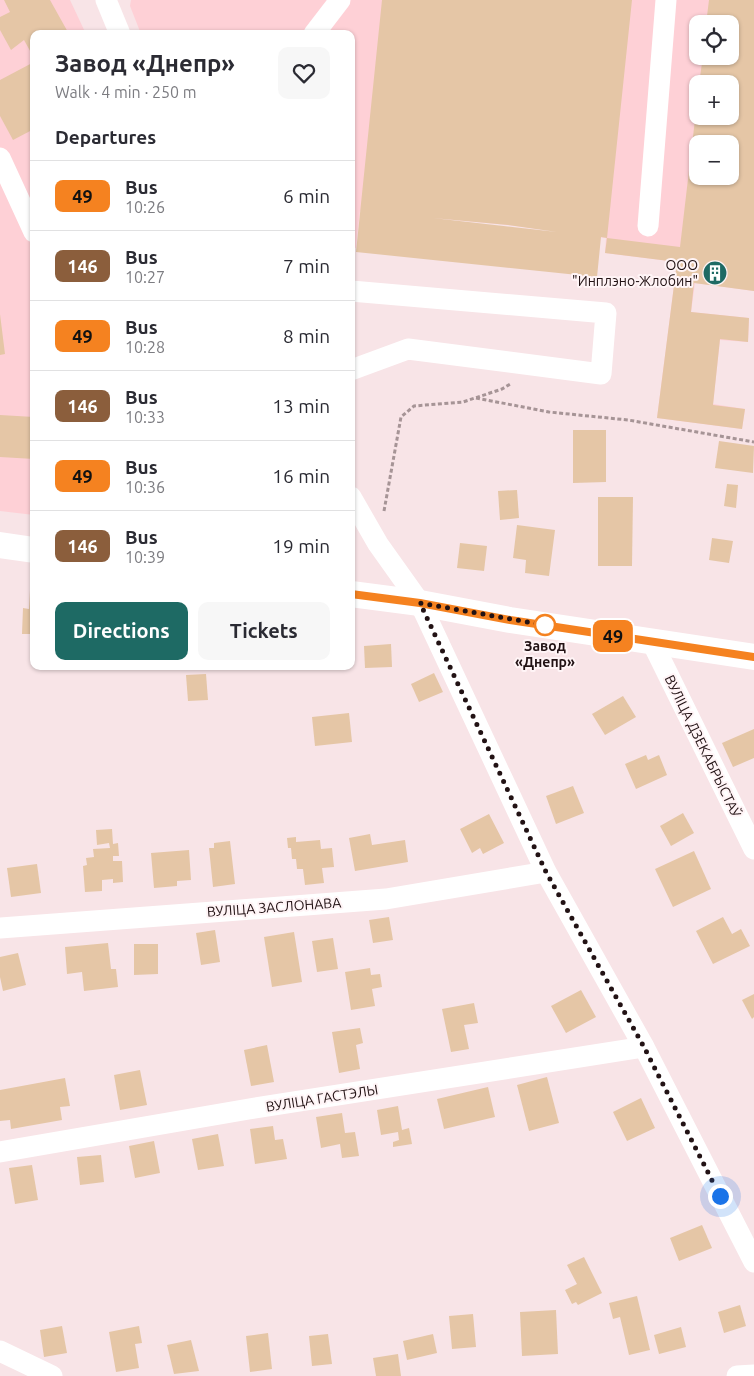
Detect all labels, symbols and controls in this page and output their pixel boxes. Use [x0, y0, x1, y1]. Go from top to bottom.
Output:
map controls [689, 15, 739, 185]
button: locate [689, 15, 739, 65]
button: heart [278, 47, 330, 99]
text: Завод «Днепр» [55, 50, 235, 77]
button: + [689, 75, 739, 125]
text: Walk · 4 min · 250 m [55, 83, 197, 101]
text: Departures [55, 126, 156, 148]
button: − [689, 135, 739, 185]
text: Bus [125, 176, 158, 198]
text: 6 min [283, 185, 330, 207]
text: 49 [72, 186, 93, 206]
text: 10:26 [125, 198, 165, 216]
text: Bus [125, 246, 158, 268]
text: 7 min [283, 255, 330, 277]
text: 146 [67, 256, 98, 276]
place label: ООО "Инплэно-Жлобин" [572, 257, 698, 289]
building icon: ООО "Инплэно-Жлобин" [702, 260, 728, 286]
text: 10:27 [125, 268, 165, 286]
text: Bus [125, 316, 158, 338]
text: 8 min [283, 325, 330, 347]
text: 49 [72, 326, 93, 346]
text: 10:28 [125, 338, 165, 356]
text: Bus [125, 386, 158, 408]
text: 13 min [272, 395, 330, 417]
text: 146 [67, 396, 98, 416]
text: 10:33 [125, 408, 165, 426]
text: Bus [125, 456, 158, 478]
text: 16 min [272, 465, 330, 487]
text: 49 [72, 466, 93, 486]
text: 10:36 [125, 478, 165, 496]
text: Bus [125, 526, 158, 548]
text: 19 min [272, 535, 330, 557]
text: 146 [67, 536, 98, 556]
text: 10:39 [125, 548, 165, 566]
button: Directions [55, 602, 188, 660]
button: Tickets [198, 602, 330, 660]
marker: Завод «Днепр» [534, 614, 556, 636]
line badge: 49 [590, 620, 636, 652]
text: 49 [603, 626, 623, 646]
place label: Завод «Днепр» [515, 638, 575, 670]
street label: ВУЛІЦА ДЗЕКАБРЫСТАЎ [662, 671, 746, 820]
street label: ВУЛІЦА ЗАСЛОНАВА [206, 894, 342, 920]
street label: ВУЛІЦА ГАСТЭЛЫ [265, 1081, 379, 1115]
your location [708, 1184, 733, 1209]

